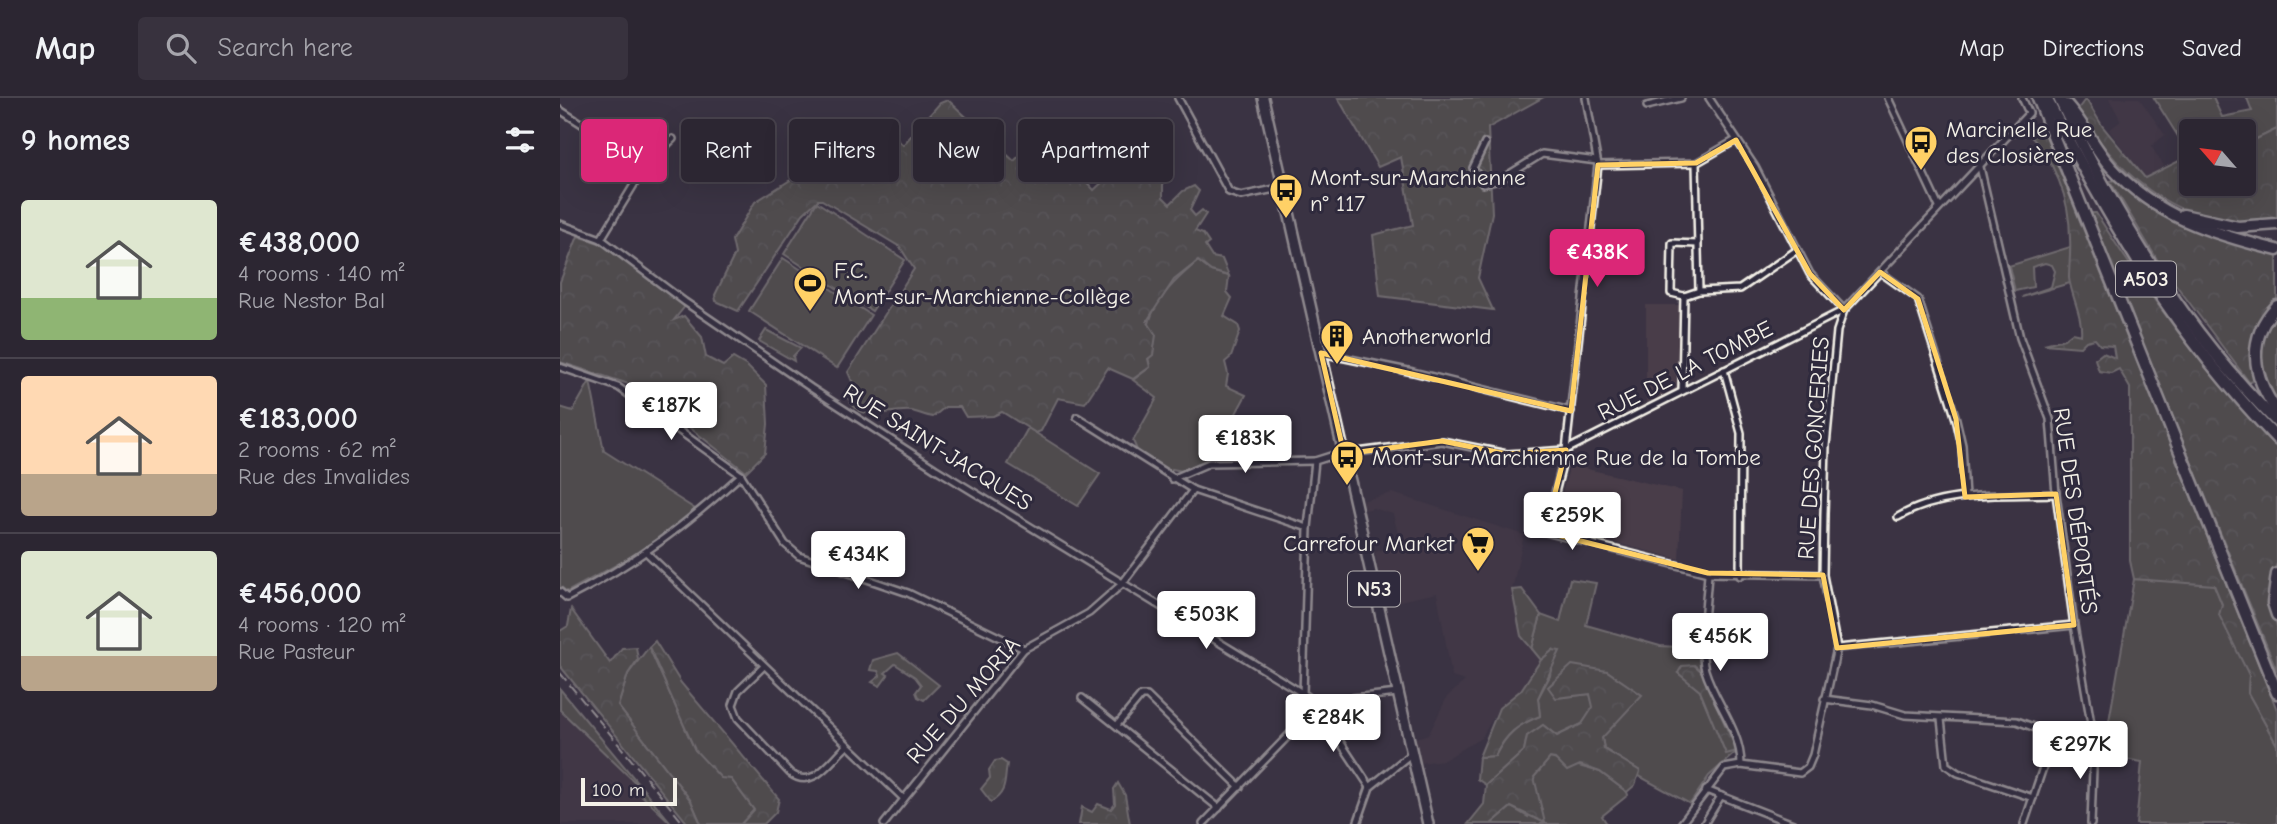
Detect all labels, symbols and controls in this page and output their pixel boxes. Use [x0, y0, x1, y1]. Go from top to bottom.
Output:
search box [138, 17, 628, 80]
text: Map [35, 29, 96, 67]
icon: search [162, 29, 200, 67]
text: Search here [218, 33, 353, 63]
text: Map [1959, 34, 2005, 62]
text: Directions [2043, 34, 2144, 62]
text: Saved [2182, 34, 2242, 62]
place label: Marcinelle Rue des Closières [1946, 116, 2092, 169]
chip: Buy [581, 119, 667, 182]
chip: Rent [681, 119, 775, 182]
chip: Filters [789, 119, 899, 182]
chip: New [913, 119, 1004, 182]
chip: Apartment [1018, 119, 1173, 182]
north arrow [2179, 119, 2256, 196]
map controls [2179, 119, 2256, 196]
icon: filters [501, 121, 539, 159]
text: 9 homes [21, 123, 130, 158]
bus stop icon: Marcinelle Rue des Closières [1902, 123, 1940, 172]
place label: Mont-sur-Marchienne n° 117 [1310, 164, 1525, 217]
bus stop icon: Mont-sur-Marchienne n° 117 [1267, 171, 1305, 220]
text: €438,000 [238, 225, 360, 260]
icon: home [77, 228, 161, 312]
pin: €438K [1548, 230, 1646, 289]
text: €438K [1566, 238, 1628, 265]
place label: F.C. Mont-sur-Marchienne-Collège [834, 257, 1130, 310]
text: 4 rooms · 140 m² [238, 260, 405, 287]
road number: A503 [2116, 262, 2176, 296]
sports icon: F.C. Mont-sur-Marchienne-Collège [791, 264, 829, 313]
text: Rue Nestor Bal [238, 287, 385, 314]
street label: RUE DE LA TOMBE [1593, 315, 1777, 426]
building icon: Anotherworld [1318, 317, 1356, 366]
place label: Anotherworld [1362, 323, 1491, 350]
street label: RUE DES GONCERIES [1792, 336, 1835, 560]
street label: RUE SAINT-JACQUES [838, 378, 1037, 517]
pin: €187K [622, 382, 720, 442]
text: €187K [641, 391, 701, 418]
text: €183,000 [238, 401, 358, 436]
icon: home [77, 404, 161, 488]
street label: RUE DES DÉPORTÉS [2048, 406, 2103, 616]
pin: €183K [1196, 416, 1294, 475]
text: €183K [1215, 424, 1275, 451]
text: 2 rooms · 62 m² [238, 436, 396, 463]
bus stop icon: Mont-sur-Marchienne Rue de la Tombe [1328, 438, 1366, 487]
place label: Mont-sur-Marchienne Rue de la Tombe [1372, 444, 1761, 471]
text: Rue des Invalides [238, 463, 410, 490]
pin: €259K [1523, 492, 1621, 552]
text: €259K [1540, 501, 1604, 528]
supermarket icon: Carrefour Market [1459, 524, 1497, 573]
place label: Carrefour Market [1283, 530, 1455, 557]
pin: €434K [809, 532, 907, 591]
text: €434K [827, 540, 889, 567]
road number: N53 [1348, 572, 1400, 606]
text: €456,000 [238, 576, 362, 611]
icon: home [77, 579, 161, 663]
pin: €503K [1157, 592, 1255, 651]
text: €503K [1173, 600, 1239, 627]
text: 4 rooms · 120 m² [238, 611, 405, 638]
pin: €456K [1671, 614, 1769, 673]
text: €456K [1688, 622, 1752, 649]
street label: RUE DU MORIA [901, 631, 1026, 769]
text: Rue Pasteur [238, 638, 354, 665]
pin: €284K [1284, 694, 1382, 754]
text: €284K [1302, 703, 1364, 730]
pin: €297K [2031, 722, 2129, 781]
text: €297K [2049, 730, 2111, 757]
scale bar [581, 775, 677, 807]
text: 100 m [592, 779, 645, 801]

